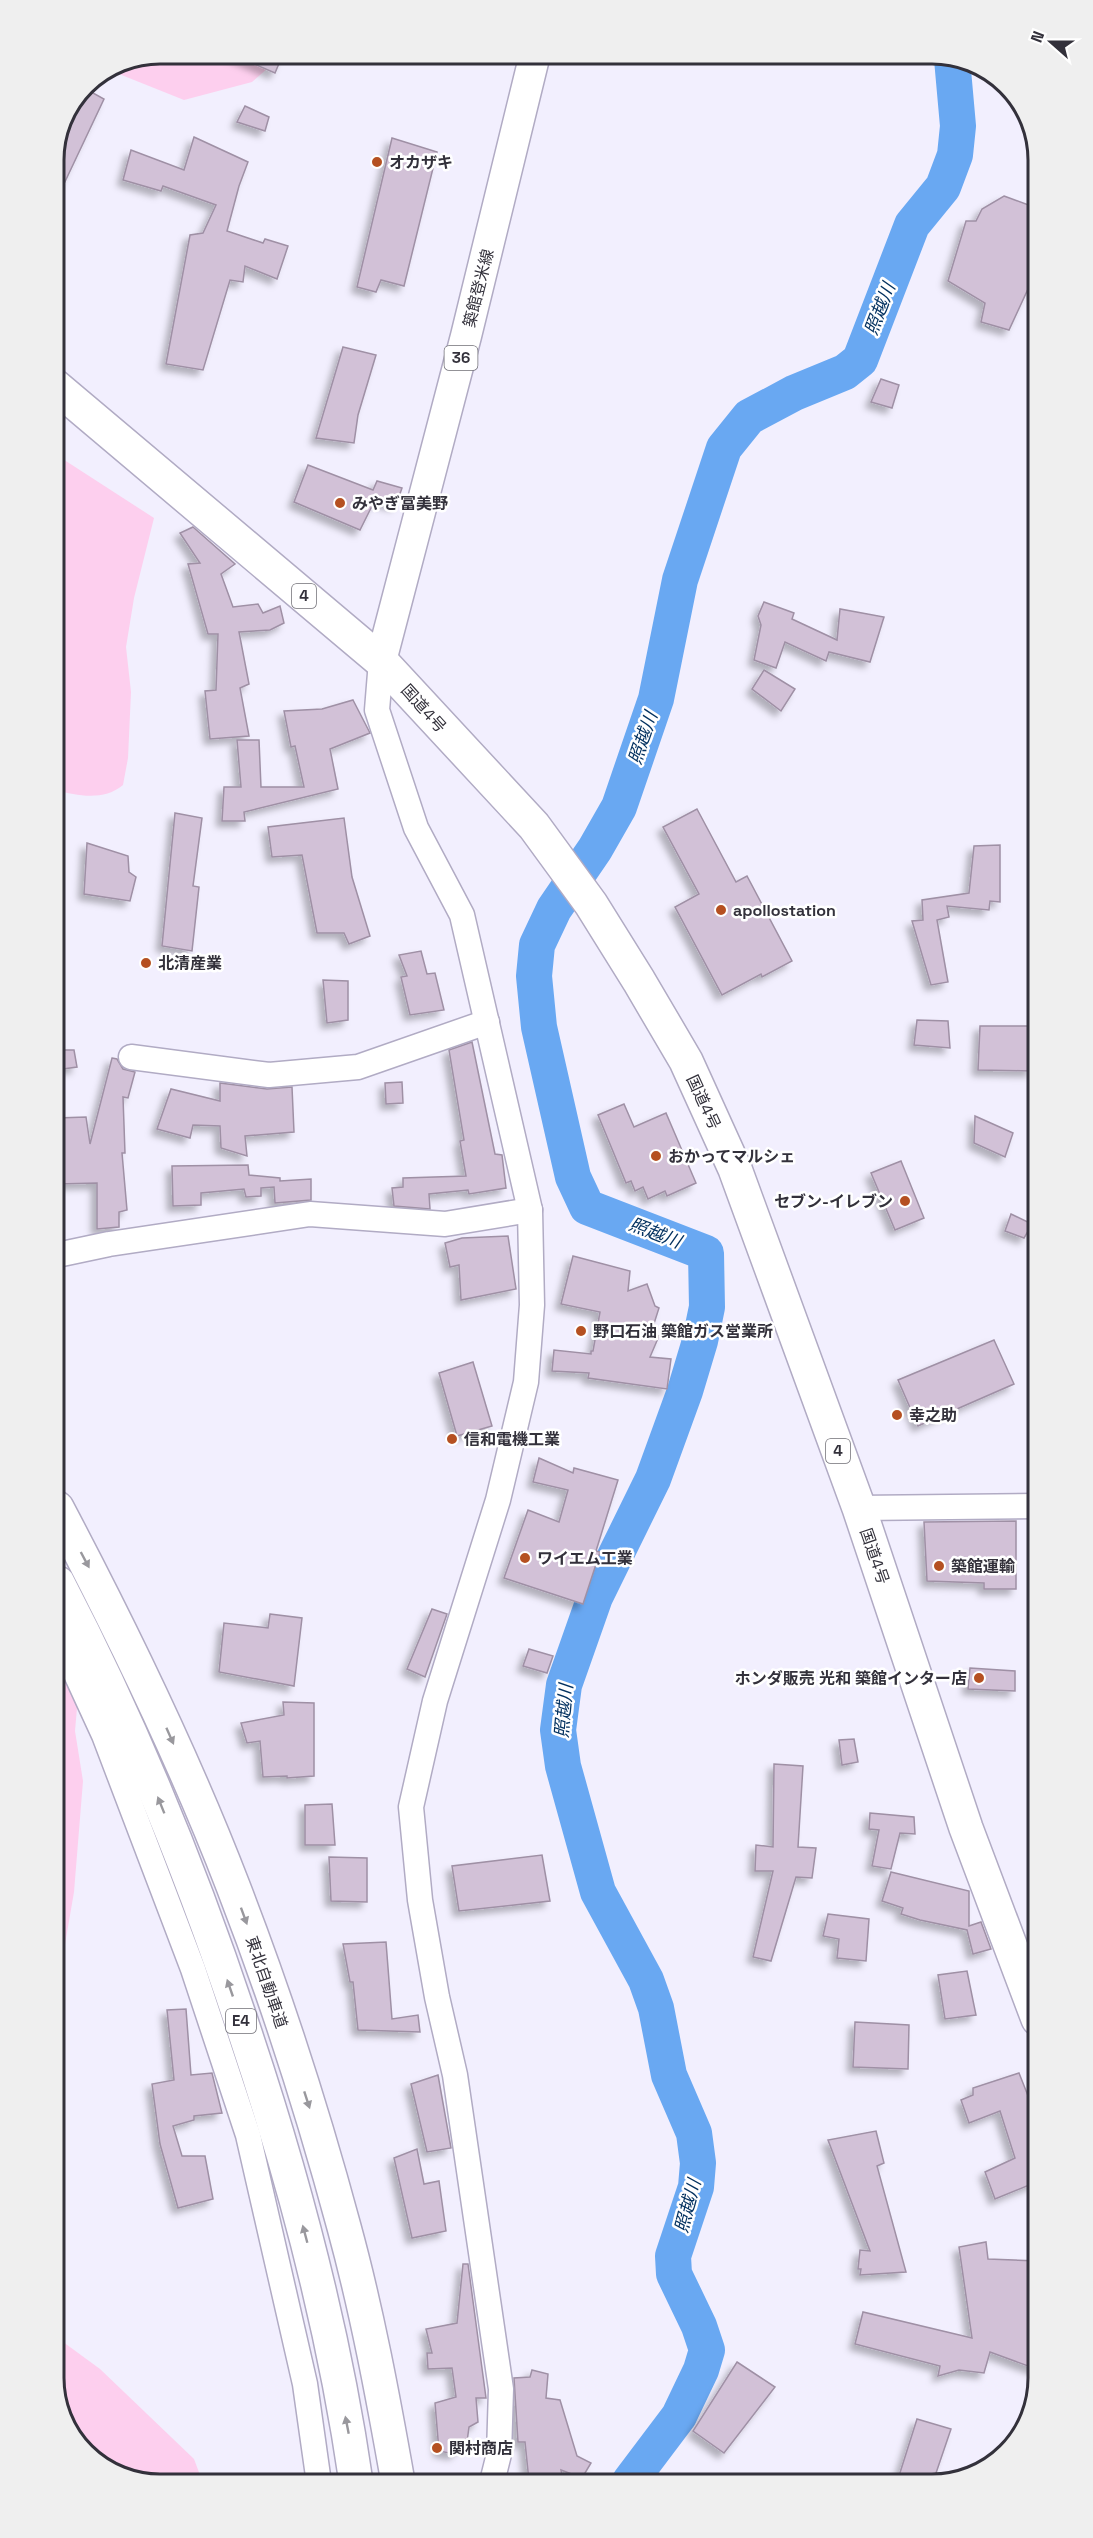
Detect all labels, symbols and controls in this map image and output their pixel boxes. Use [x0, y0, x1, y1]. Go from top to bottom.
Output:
north arrow [1021, 12, 1081, 72]
text: N [1026, 28, 1049, 46]
place label: オカザキ [389, 152, 453, 173]
marker: オカザキ [370, 155, 384, 169]
street label: 築館登米線 [459, 247, 498, 329]
water label: 照越川 [859, 278, 901, 338]
road number: 36 [444, 346, 478, 370]
place label: みやぎ冨美野 [352, 493, 448, 514]
marker: みやぎ冨美野 [333, 496, 347, 510]
road number: 4 [292, 584, 316, 608]
street label: 国道4号 [396, 680, 451, 737]
water label: 照越川 [623, 707, 663, 767]
place label: apollostation [733, 900, 836, 921]
marker: apollostation [714, 903, 728, 917]
place label: 北清産業 [158, 953, 222, 974]
marker: 北清産業 [139, 956, 153, 970]
street label: 国道4号 [682, 1071, 725, 1133]
place label: おかってマルシェ [668, 1146, 795, 1167]
marker: おかってマルシェ [649, 1149, 663, 1163]
place label: セブン-イレブン [774, 1191, 893, 1212]
marker: セブン-イレブン [898, 1194, 912, 1208]
water label: 照越川 [626, 1212, 686, 1254]
place label: 野口石油 築館ガス営業所 [593, 1321, 773, 1342]
marker: 野口石油 築館ガス営業所 [574, 1324, 588, 1338]
place label: 幸之助 [909, 1405, 957, 1426]
marker: 幸之助 [890, 1408, 904, 1422]
place label: 信和電機工業 [463, 1429, 560, 1450]
marker: 信和電機工業 [445, 1432, 459, 1446]
road number: 4 [826, 1439, 850, 1463]
street label: 国道4号 [855, 1525, 894, 1587]
place label: ワイエム工業 [537, 1548, 633, 1569]
marker: ワイエム工業 [518, 1551, 532, 1565]
one-way arrow [80, 1552, 89, 1569]
place label: 築館運輸 [951, 1556, 1015, 1577]
marker: 築館運輸 [932, 1559, 946, 1573]
place label: ホンダ販売 光和 築館インター店 [735, 1668, 967, 1689]
marker: ホンダ販売 光和 築館インター店 [972, 1671, 986, 1685]
water label: 照越川 [550, 1681, 577, 1739]
one-way arrow [165, 1727, 174, 1744]
one-way arrow [156, 1796, 165, 1814]
one-way arrow [239, 1907, 249, 1925]
street label: 東北自動車道 [241, 1933, 292, 2031]
one-way arrow [224, 1978, 234, 1996]
road number: E4 [226, 2009, 256, 2033]
one-way arrow [303, 2091, 312, 2109]
water label: 照越川 [669, 2175, 706, 2235]
one-way arrow [299, 2225, 309, 2244]
one-way arrow [342, 2415, 351, 2434]
place label: 関村商店 [449, 2438, 513, 2459]
marker: 関村商店 [430, 2441, 444, 2455]

